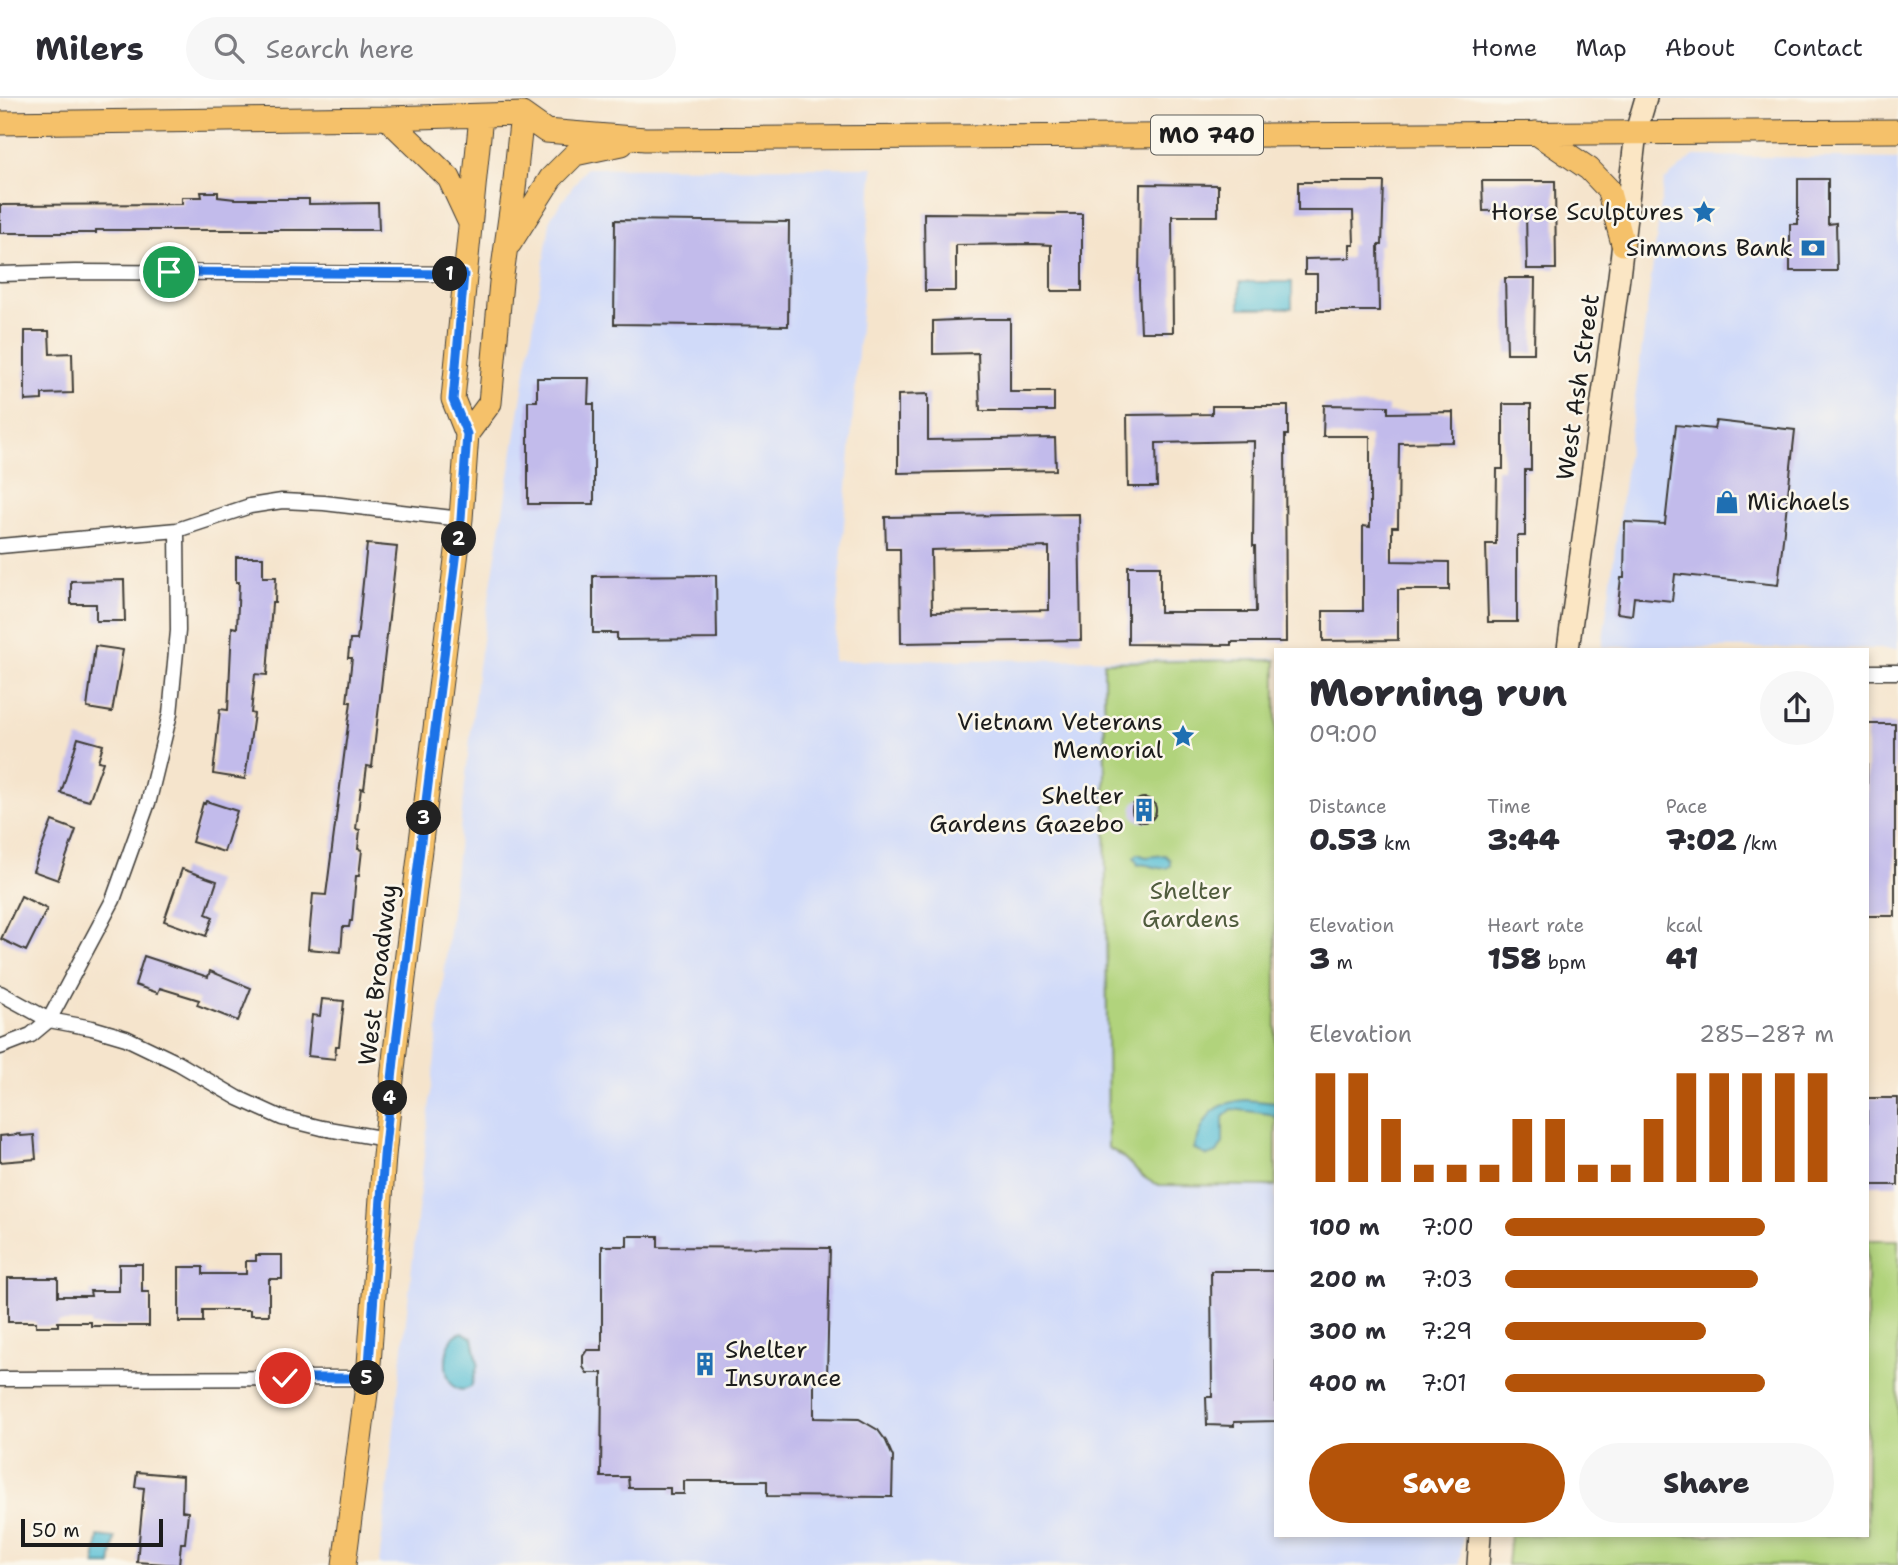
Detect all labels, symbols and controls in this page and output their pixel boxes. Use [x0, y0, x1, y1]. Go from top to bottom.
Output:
search box [186, 17, 676, 80]
text: Milers [35, 26, 144, 71]
icon: search [210, 29, 248, 67]
text: Search here [266, 31, 414, 66]
text: Home [1471, 32, 1537, 64]
text: Map [1575, 32, 1627, 64]
text: About [1665, 32, 1735, 64]
text: Contact [1773, 32, 1863, 64]
road number: MO 740 [1151, 116, 1263, 154]
place label: Horse Sculptures [1491, 196, 1684, 228]
place icon: Horse Sculptures [1690, 198, 1718, 226]
place label: Simmons Bank [1626, 232, 1793, 264]
bank icon: Simmons Bank [1799, 234, 1827, 262]
pin [139, 242, 199, 302]
icon: arrive [150, 253, 188, 291]
pin: 1 [433, 256, 468, 292]
text: 1 [445, 261, 454, 286]
street label: West Ash Street [1549, 292, 1607, 482]
place label: Michaels [1747, 486, 1850, 518]
shop icon: Michaels [1713, 488, 1741, 516]
pin: 2 [442, 522, 476, 556]
text: 2 [452, 526, 465, 551]
text: Morning run [1309, 667, 1567, 718]
button: share [1760, 671, 1834, 745]
place label: Vietnam Veterans Memorial [957, 706, 1164, 766]
text: 09:00 [1309, 719, 1378, 749]
place icon: Vietnam Veterans Memorial [1169, 722, 1197, 750]
place label: Shelter Gardens Gazebo [929, 780, 1124, 840]
text: Distance [1309, 794, 1387, 819]
text: Time [1487, 794, 1531, 819]
text: Pace [1666, 794, 1707, 819]
building icon: Shelter Gardens Gazebo [1130, 796, 1158, 824]
pin: 3 [406, 800, 442, 836]
text: 3 [417, 805, 430, 830]
text: 0.53 [1309, 819, 1377, 860]
text: 3:44 [1487, 819, 1560, 860]
text: 7:02 [1666, 819, 1737, 860]
text: km [1377, 831, 1411, 856]
text: /km [1737, 831, 1777, 856]
park label: Shelter Gardens [1142, 875, 1240, 935]
street label: West Broadway [351, 882, 405, 1068]
text: Elevation [1309, 913, 1394, 938]
text: Heart rate [1487, 913, 1584, 938]
text: kcal [1666, 913, 1703, 938]
text: 3 [1309, 938, 1330, 979]
text: 158 [1487, 938, 1541, 979]
text: 41 [1666, 938, 1699, 979]
text: m [1330, 950, 1353, 975]
text: bpm [1541, 950, 1586, 975]
text: Elevation [1309, 1019, 1412, 1049]
text: 285–287 m [1699, 1019, 1834, 1049]
pin: 4 [372, 1080, 408, 1116]
text: 4 [383, 1085, 396, 1110]
text: 100 m [1309, 1212, 1380, 1242]
text: 7:00 [1421, 1212, 1474, 1242]
text: 200 m [1309, 1264, 1386, 1294]
text: 7:03 [1421, 1264, 1473, 1294]
text: 300 m [1309, 1316, 1386, 1346]
text: 7:29 [1421, 1316, 1472, 1346]
place label: Shelter Insurance [725, 1334, 842, 1394]
pin [255, 1348, 315, 1408]
building icon: Shelter Insurance [691, 1350, 719, 1378]
icon: check [266, 1359, 304, 1397]
pin: 5 [350, 1360, 384, 1396]
text: 5 [361, 1365, 372, 1390]
text: 400 m [1309, 1368, 1386, 1398]
text: 7:01 [1421, 1368, 1467, 1398]
button: Save [1309, 1443, 1565, 1523]
button: Share [1579, 1443, 1834, 1523]
scale bar [21, 1516, 163, 1548]
text: 50 m [32, 1518, 80, 1543]

